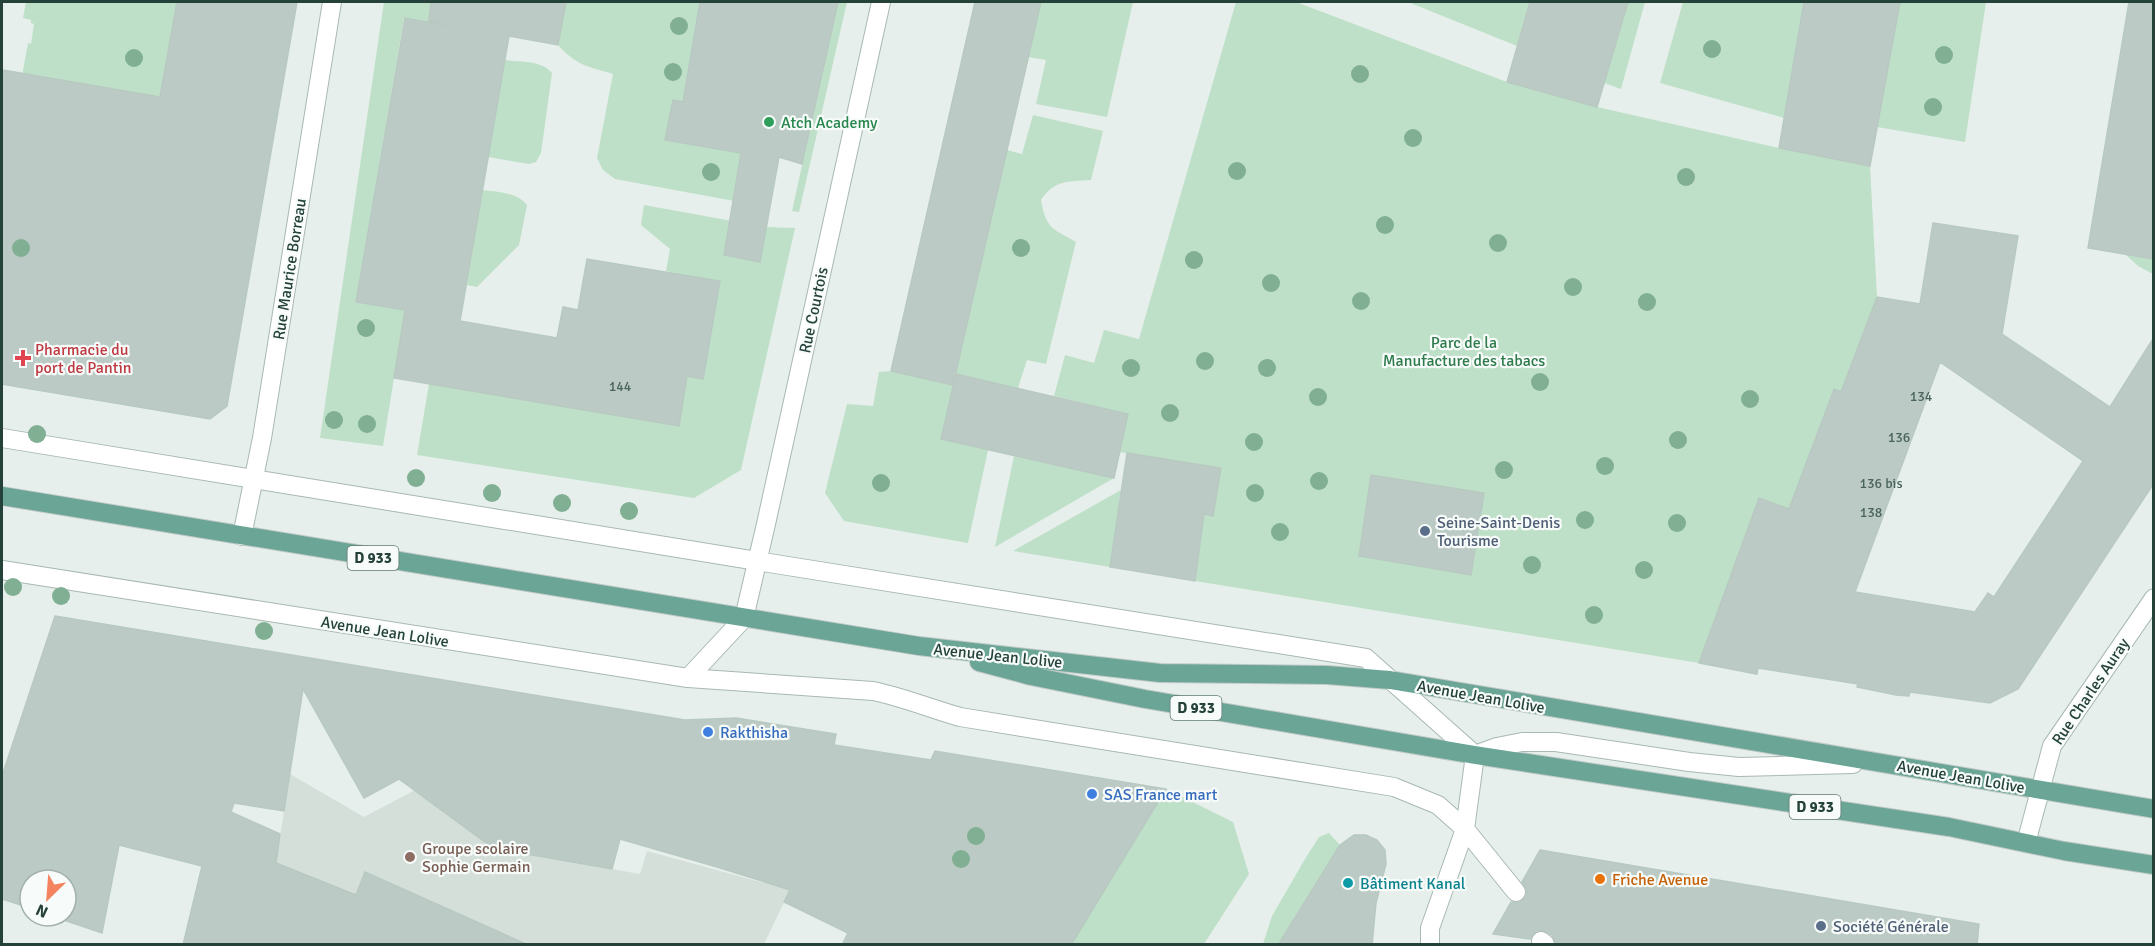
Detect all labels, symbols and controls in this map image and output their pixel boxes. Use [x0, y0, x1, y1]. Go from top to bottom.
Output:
place label: Atch Academy [781, 113, 878, 133]
marker: Atch Academy [762, 115, 776, 129]
street label: Rue Maurice Borreau [269, 197, 311, 341]
street label: Rue Courtois [795, 265, 833, 355]
park label: Parc de la Manufacture des tabacs [1383, 333, 1545, 371]
place label: Pharmacie du port de Pantin [35, 340, 132, 378]
marker: Pharmacie du port de Pantin [16, 351, 30, 365]
house number: 144 [609, 378, 632, 395]
house number: 134 [1910, 388, 1933, 405]
house number: 136 [1888, 429, 1910, 446]
house number: 136 bis [1859, 475, 1903, 492]
house number: 138 [1860, 504, 1882, 521]
place label: Seine-Saint-Denis Tourisme [1437, 513, 1560, 551]
marker: Seine-Saint-Denis Tourisme [1418, 524, 1432, 538]
road number: D 933 [348, 546, 398, 570]
street label: Avenue Jean Lolive [319, 612, 450, 652]
street label: Rue Charles Auray [2048, 634, 2134, 749]
street label: Avenue Jean Lolive [933, 639, 1063, 673]
street label: Avenue Jean Lolive [1415, 676, 1546, 718]
road number: D 933 [1170, 696, 1222, 720]
place label: Rakthisha [720, 723, 788, 743]
marker: Rakthisha [701, 725, 715, 739]
street label: Avenue Jean Lolive [1895, 756, 2026, 798]
place label: SAS France mart [1104, 785, 1218, 805]
marker: SAS France mart [1085, 787, 1099, 801]
road number: D 933 [1790, 795, 1840, 819]
place label: Groupe scolaire Sophie Germain [422, 839, 530, 877]
marker: Groupe scolaire Sophie Germain [403, 850, 417, 864]
north arrow [18, 868, 78, 928]
place label: Friche Avenue [1612, 870, 1708, 890]
marker: Friche Avenue [1593, 872, 1607, 886]
place label: Bâtiment Kanal [1360, 874, 1466, 894]
marker: Bâtiment Kanal [1341, 876, 1355, 890]
text: N [33, 899, 51, 922]
place label: Société Générale [1833, 917, 1949, 937]
marker: Société Générale [1814, 919, 1828, 933]

